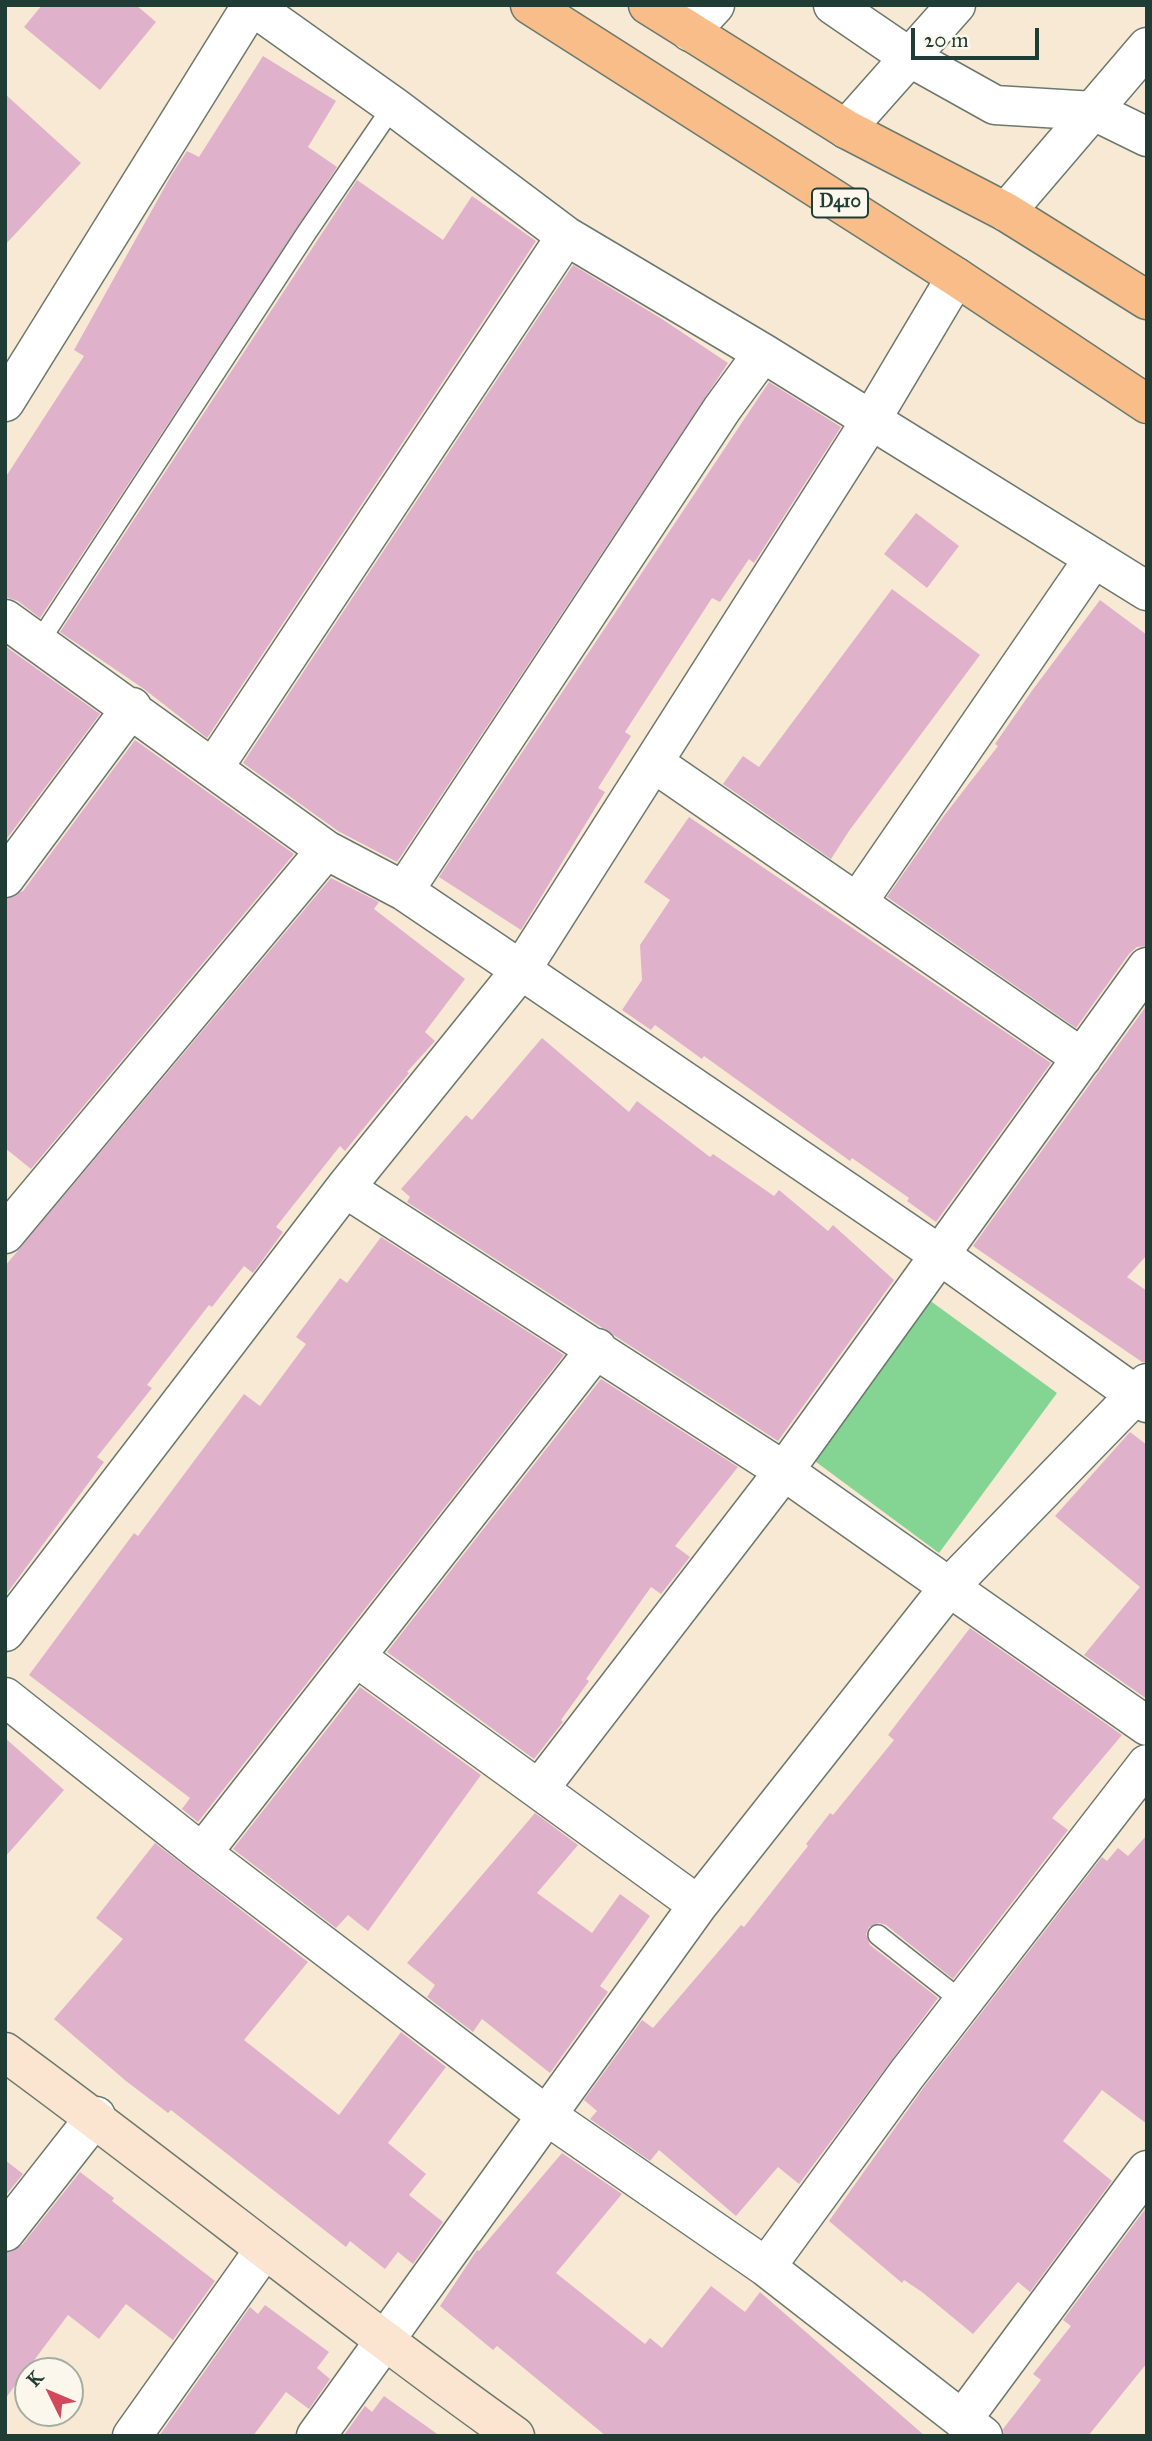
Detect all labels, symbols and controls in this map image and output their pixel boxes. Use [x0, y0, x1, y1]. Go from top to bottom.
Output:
scale bar [914, 14, 1042, 58]
text: 20 m [924, 27, 969, 53]
road number: D410 [812, 188, 868, 218]
north arrow [14, 2357, 84, 2427]
text: K [22, 2366, 48, 2391]

